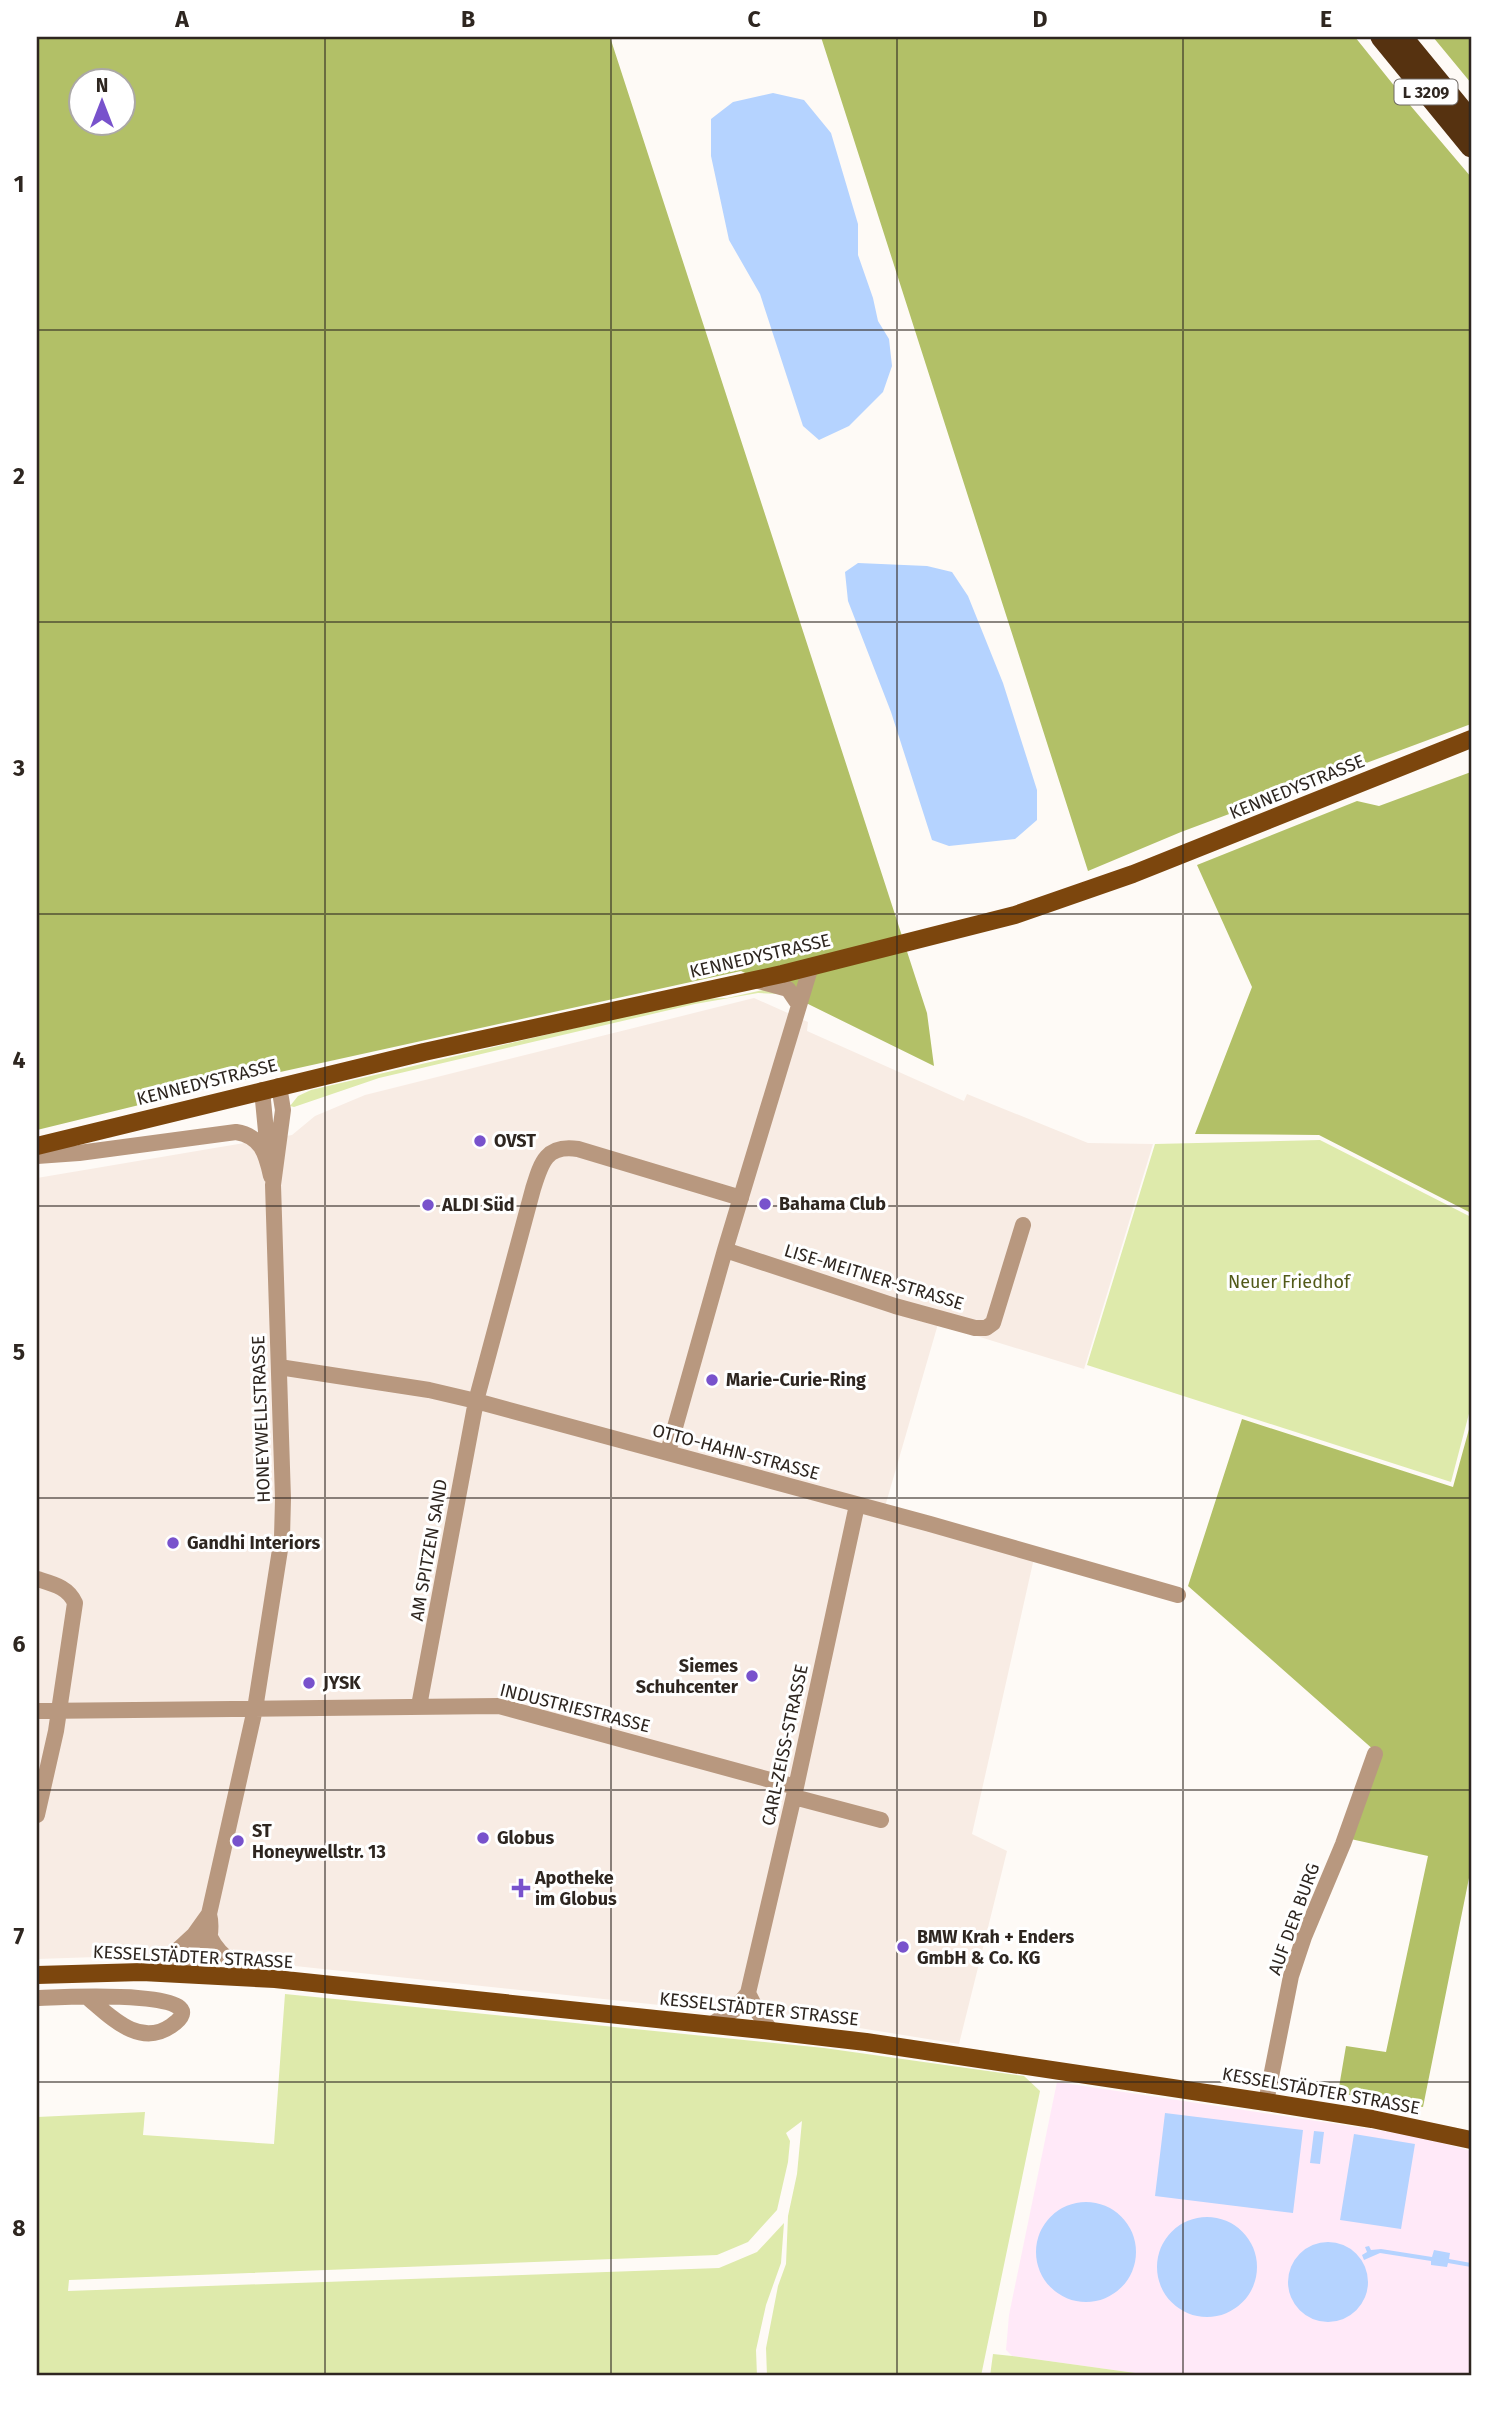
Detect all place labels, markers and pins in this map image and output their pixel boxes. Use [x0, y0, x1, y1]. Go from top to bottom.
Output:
place label: OVST [494, 1130, 536, 1152]
marker: OVST [472, 1133, 488, 1149]
place label: Bahama Club [779, 1193, 886, 1215]
place label: ALDI Süd [441, 1194, 515, 1216]
marker: Bahama Club [757, 1196, 773, 1212]
marker: ALDI Süd [420, 1197, 436, 1213]
place label: Marie-Curie-Ring [726, 1369, 866, 1391]
marker: Marie-Curie-Ring [704, 1372, 720, 1388]
place label: Gandhi Interiors [187, 1532, 320, 1554]
marker: Gandhi Interiors [165, 1535, 181, 1551]
place label: Siemes Schuhcenter [636, 1655, 739, 1698]
marker: Siemes Schuhcenter [744, 1668, 760, 1684]
place label: JYSK [322, 1672, 361, 1694]
marker: JYSK [301, 1675, 317, 1691]
place label: ST Honeywellstr. 13 [252, 1820, 386, 1863]
place label: Globus [497, 1827, 554, 1849]
marker: Globus [475, 1830, 491, 1846]
marker: ST Honeywellstr. 13 [230, 1833, 246, 1849]
place label: Apotheke im Globus [534, 1867, 617, 1910]
marker: Apotheke im Globus [513, 1880, 529, 1896]
place label: BMW Krah + Enders GmbH & Co. KG [917, 1926, 1074, 1969]
marker: BMW Krah + Enders GmbH & Co. KG [895, 1939, 911, 1955]

